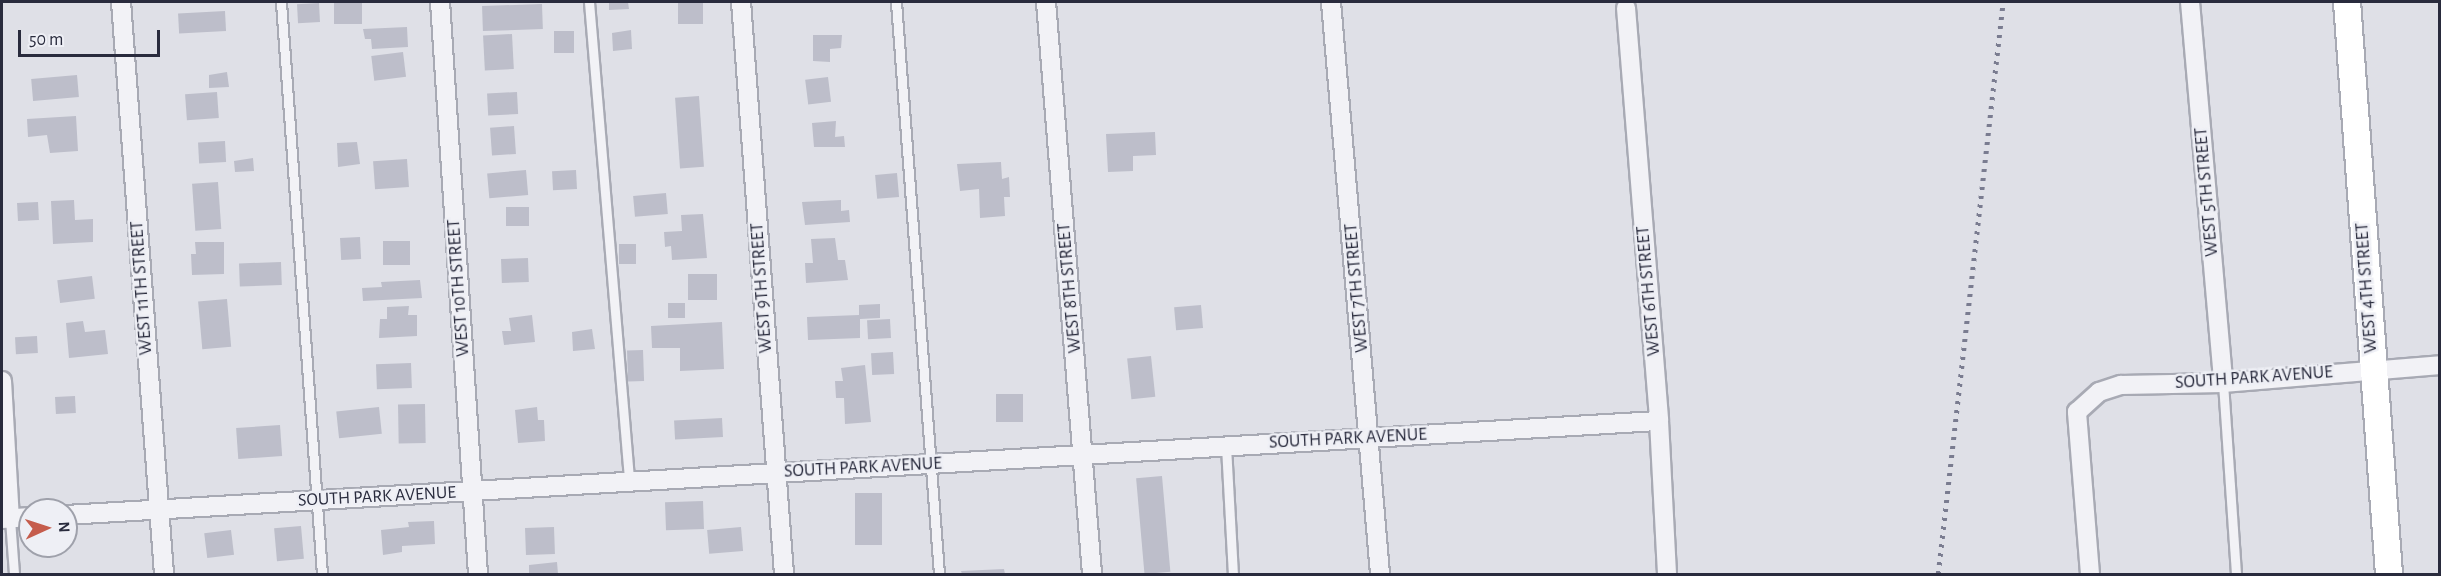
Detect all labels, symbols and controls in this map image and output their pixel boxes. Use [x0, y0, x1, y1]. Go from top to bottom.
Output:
scale bar [21, 18, 164, 56]
text: 50 m [29, 31, 63, 49]
street label: WEST 5TH STREET [2191, 127, 2223, 257]
street label: WEST 10TH STREET [443, 219, 475, 357]
street label: WEST 11TH STREET [127, 220, 157, 356]
street label: WEST 9TH STREET [747, 222, 777, 354]
street label: WEST 8TH STREET [1054, 222, 1086, 354]
street label: WEST 4TH STREET [2352, 222, 2382, 354]
street label: WEST 7TH STREET [1341, 223, 1373, 353]
street label: WEST 6TH STREET [1633, 225, 1665, 357]
street label: SOUTH PARK AVENUE [2174, 362, 2334, 394]
street label: SOUTH PARK AVENUE [1269, 424, 1427, 454]
street label: SOUTH PARK AVENUE [784, 453, 942, 483]
street label: SOUTH PARK AVENUE [298, 482, 456, 512]
north arrow [18, 498, 78, 558]
text: N [56, 521, 72, 533]

